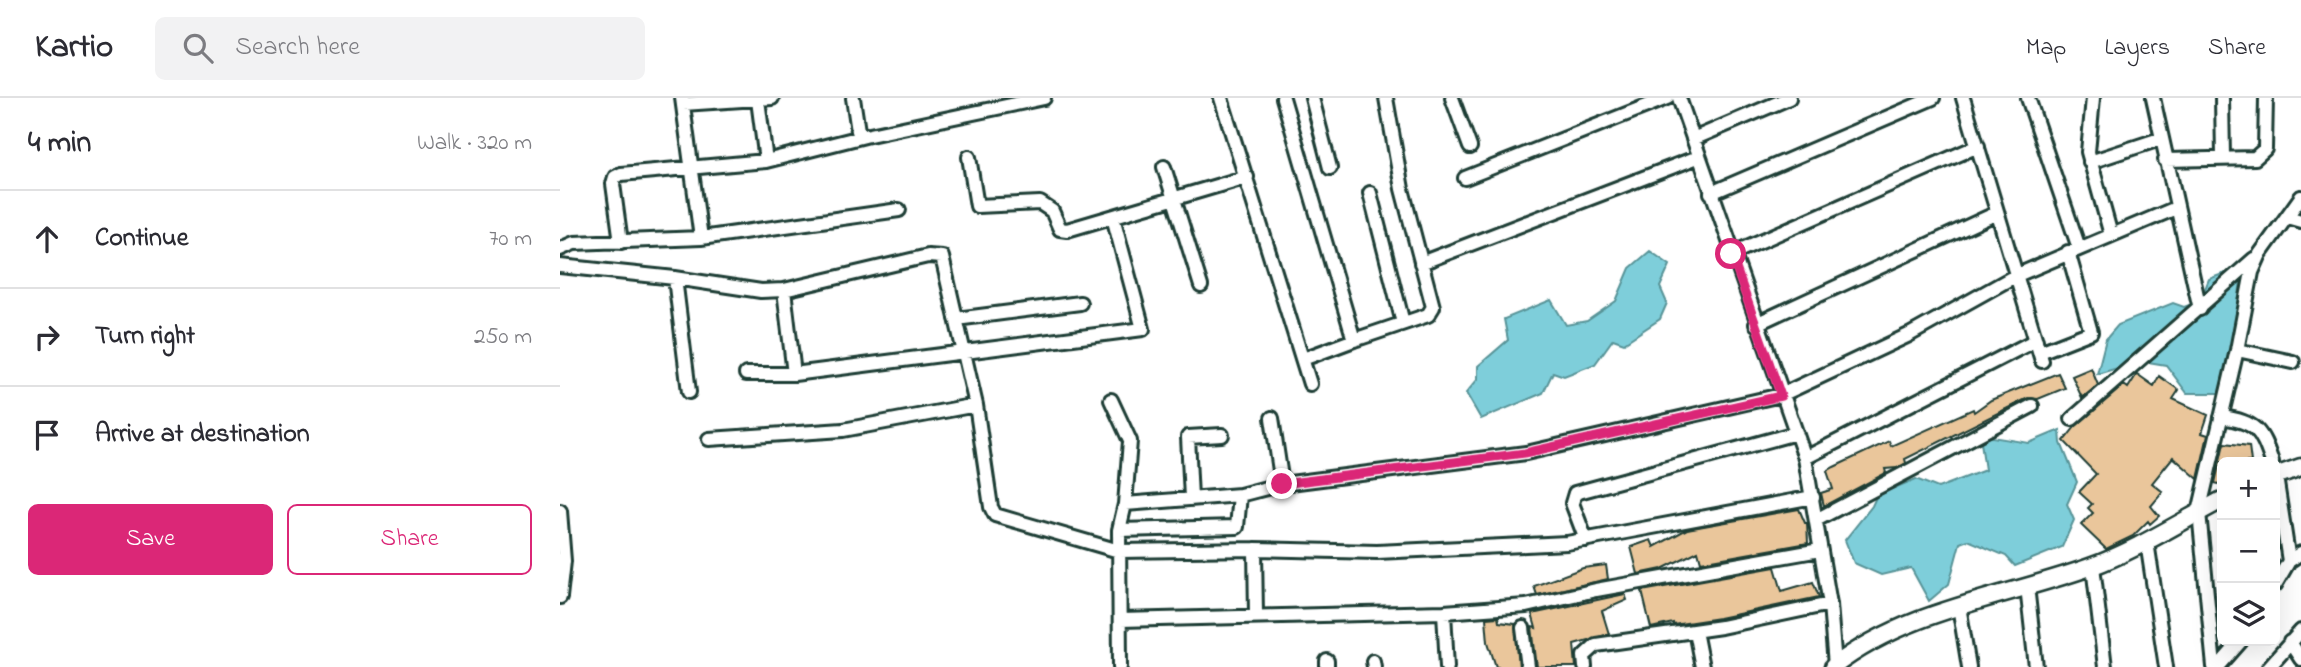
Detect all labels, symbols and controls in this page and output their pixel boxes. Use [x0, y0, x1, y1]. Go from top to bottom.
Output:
search box [155, 17, 645, 80]
text: Kartio [35, 24, 113, 72]
icon: search [179, 29, 217, 67]
text: Search here [235, 29, 360, 67]
text: Map [2026, 31, 2066, 66]
text: Layers [2104, 31, 2170, 66]
text: Share [2208, 31, 2266, 66]
text: 4 min [28, 122, 91, 166]
text: Walk · 320 m [417, 127, 532, 160]
icon: ahead [28, 220, 66, 258]
text: Continue [95, 220, 188, 258]
text: 70 m [489, 223, 532, 256]
route start [1715, 238, 1746, 269]
icon: right [28, 318, 66, 356]
text: Turn right [95, 318, 195, 356]
text: 250 m [474, 321, 532, 354]
icon: arrive [28, 416, 66, 454]
text: Arrive at destination [95, 416, 310, 454]
map controls [2217, 457, 2280, 646]
button: + [2217, 457, 2280, 520]
route end [1266, 468, 1297, 499]
button: Save [28, 504, 273, 575]
button: Share [287, 504, 532, 575]
button: − [2217, 520, 2280, 583]
button: layers [2217, 583, 2280, 646]

